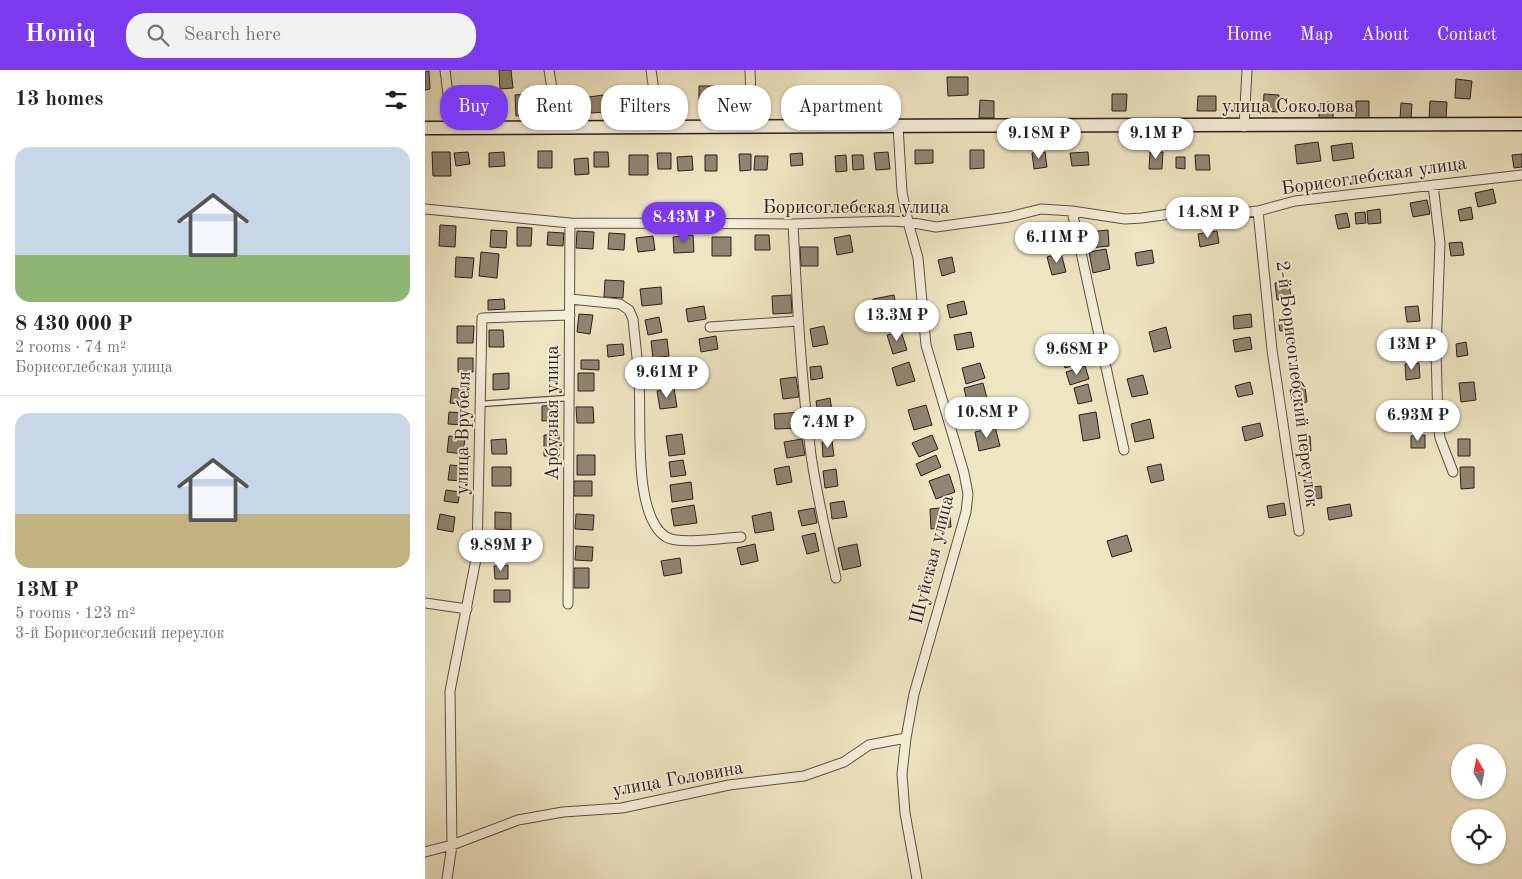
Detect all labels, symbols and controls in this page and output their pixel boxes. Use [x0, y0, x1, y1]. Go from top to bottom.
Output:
search box [126, 13, 476, 58]
icon: search [144, 21, 172, 49]
text: Homiq [25, 23, 96, 47]
text: Search here [184, 26, 281, 45]
text: Home [1226, 26, 1272, 44]
text: Map [1300, 26, 1333, 44]
text: About [1361, 26, 1409, 44]
text: Contact [1437, 26, 1497, 44]
chip: Buy [440, 85, 508, 130]
chip: Rent [518, 85, 591, 130]
chip: Filters [601, 85, 688, 130]
chip: New [698, 85, 771, 130]
chip: Apartment [781, 85, 901, 130]
icon: filters [382, 86, 410, 114]
text: 13 homes [15, 89, 103, 110]
street label: улица Соколова [1222, 98, 1355, 117]
pin: 9.18M ₽ [993, 118, 1085, 160]
pin: 9.1M ₽ [1115, 118, 1197, 160]
text: 9.18M ₽ [1008, 126, 1070, 142]
text: 9.1M ₽ [1130, 126, 1183, 142]
street label: Борисоглебская улица [1280, 154, 1469, 199]
icon: home [168, 180, 258, 270]
pin: 14.8M ₽ [1162, 196, 1254, 239]
street label: Борисоглебская улица [762, 199, 950, 218]
pin: 8.43M ₽ [638, 202, 730, 244]
text: 14.8M ₽ [1177, 205, 1239, 221]
text: 8.43M ₽ [653, 210, 715, 226]
pin: 6.11M ₽ [1011, 222, 1103, 264]
text: 6.11M ₽ [1026, 230, 1088, 246]
street label: 2-й Борисоглебский переулок [1271, 259, 1321, 509]
pin: 13.3M ₽ [851, 300, 943, 342]
text: 13.3M ₽ [866, 308, 928, 324]
text: 8 430 000 ₽ [15, 314, 133, 335]
pin: 13M ₽ [1377, 328, 1447, 371]
pin: 9.68M ₽ [1031, 334, 1123, 376]
text: 13M ₽ [1388, 337, 1436, 353]
text: 2 rooms · 74 m² [15, 340, 126, 356]
text: 9.68M ₽ [1046, 342, 1108, 358]
street label: Арбузная улица [544, 345, 563, 481]
pin: 9.61M ₽ [621, 356, 713, 399]
text: Борисоглебская улица [15, 360, 173, 376]
text: 9.61M ₽ [636, 365, 698, 381]
street label: улица Врубеля [453, 371, 475, 495]
pin: 10.8M ₽ [941, 396, 1033, 439]
pin: 6.93M ₽ [1372, 400, 1464, 442]
text: 10.8M ₽ [956, 405, 1018, 421]
pin: 7.4M ₽ [787, 406, 869, 449]
text: 6.93M ₽ [1387, 408, 1449, 424]
text: 7.4M ₽ [802, 415, 855, 431]
icon: home [168, 445, 258, 535]
street label: Шуйская улица [908, 493, 958, 626]
pin: 9.89M ₽ [455, 530, 547, 572]
text: 9.89M ₽ [470, 538, 532, 554]
text: 13M ₽ [15, 580, 79, 601]
text: 5 rooms · 123 m² [15, 606, 135, 622]
text: 3-й Борисоглебский переулок [15, 626, 224, 642]
north arrow [1451, 744, 1506, 799]
map controls [1451, 744, 1506, 864]
street label: улица Головина [611, 759, 745, 801]
button: locate [1451, 809, 1506, 864]

